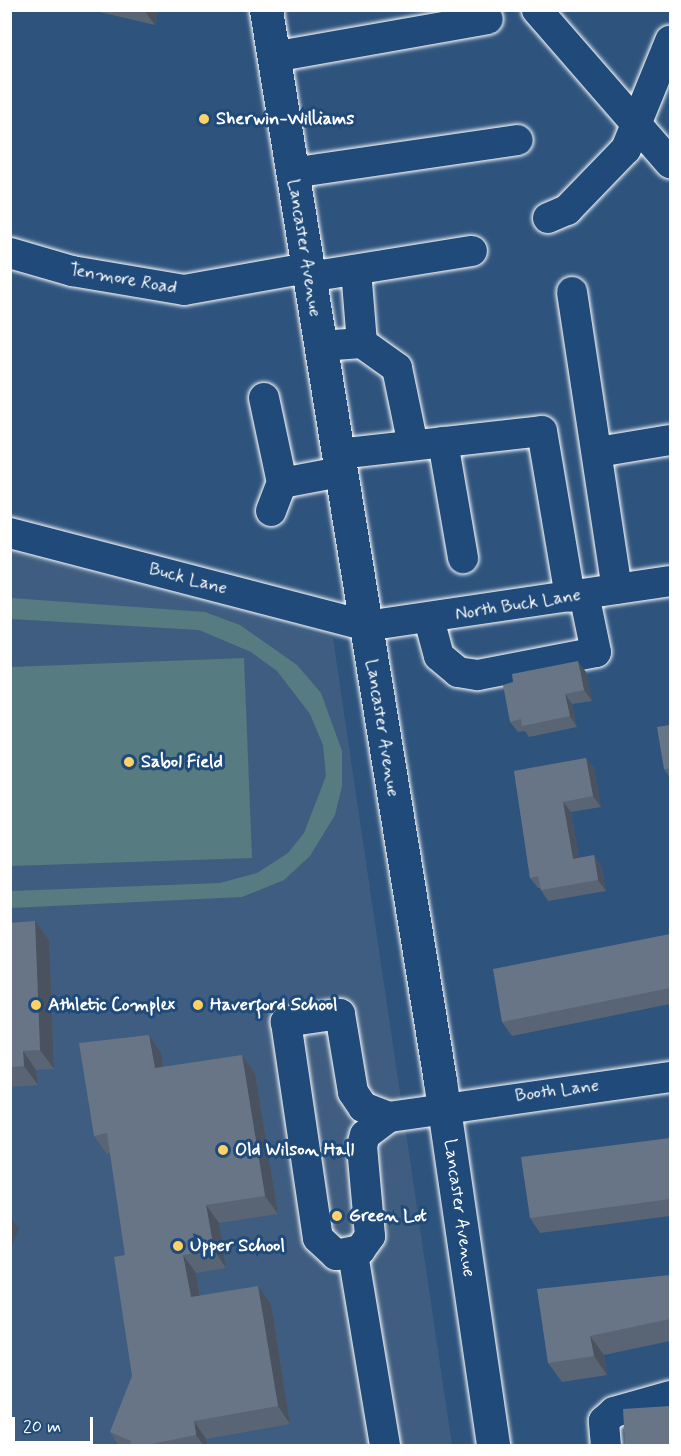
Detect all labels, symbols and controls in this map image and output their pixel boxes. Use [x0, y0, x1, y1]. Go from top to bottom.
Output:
place label: Sherwin-Williams [216, 108, 354, 130]
marker: Sherwin-Williams [197, 112, 211, 126]
street label: Lancaster Avenue [283, 179, 325, 317]
street label: Tenmore Road [68, 259, 178, 299]
street label: Buck Lane [146, 558, 230, 600]
street label: North Buck Lane [454, 584, 582, 626]
street label: Lancaster Avenue [361, 659, 403, 797]
place label: Sabol Field [141, 751, 222, 773]
marker: Sabol Field [122, 755, 136, 769]
place label: Athletic Complex [48, 994, 175, 1016]
place label: Haverford School [210, 994, 337, 1016]
marker: Athletic Complex [29, 998, 43, 1012]
marker: Haverford School [191, 998, 205, 1012]
street label: Booth Lane [514, 1075, 600, 1107]
place label: Old Wilson Hall [235, 1139, 348, 1161]
street label: Lancaster Avenue [439, 1139, 479, 1277]
marker: Old Wilson Hall [216, 1143, 230, 1157]
place label: Green Lot [349, 1205, 427, 1227]
marker: Green Lot [330, 1209, 344, 1223]
place label: Upper School [190, 1235, 285, 1257]
marker: Upper School [171, 1239, 185, 1253]
scale bar [15, 1405, 96, 1443]
text: 20 m [23, 1415, 61, 1439]

